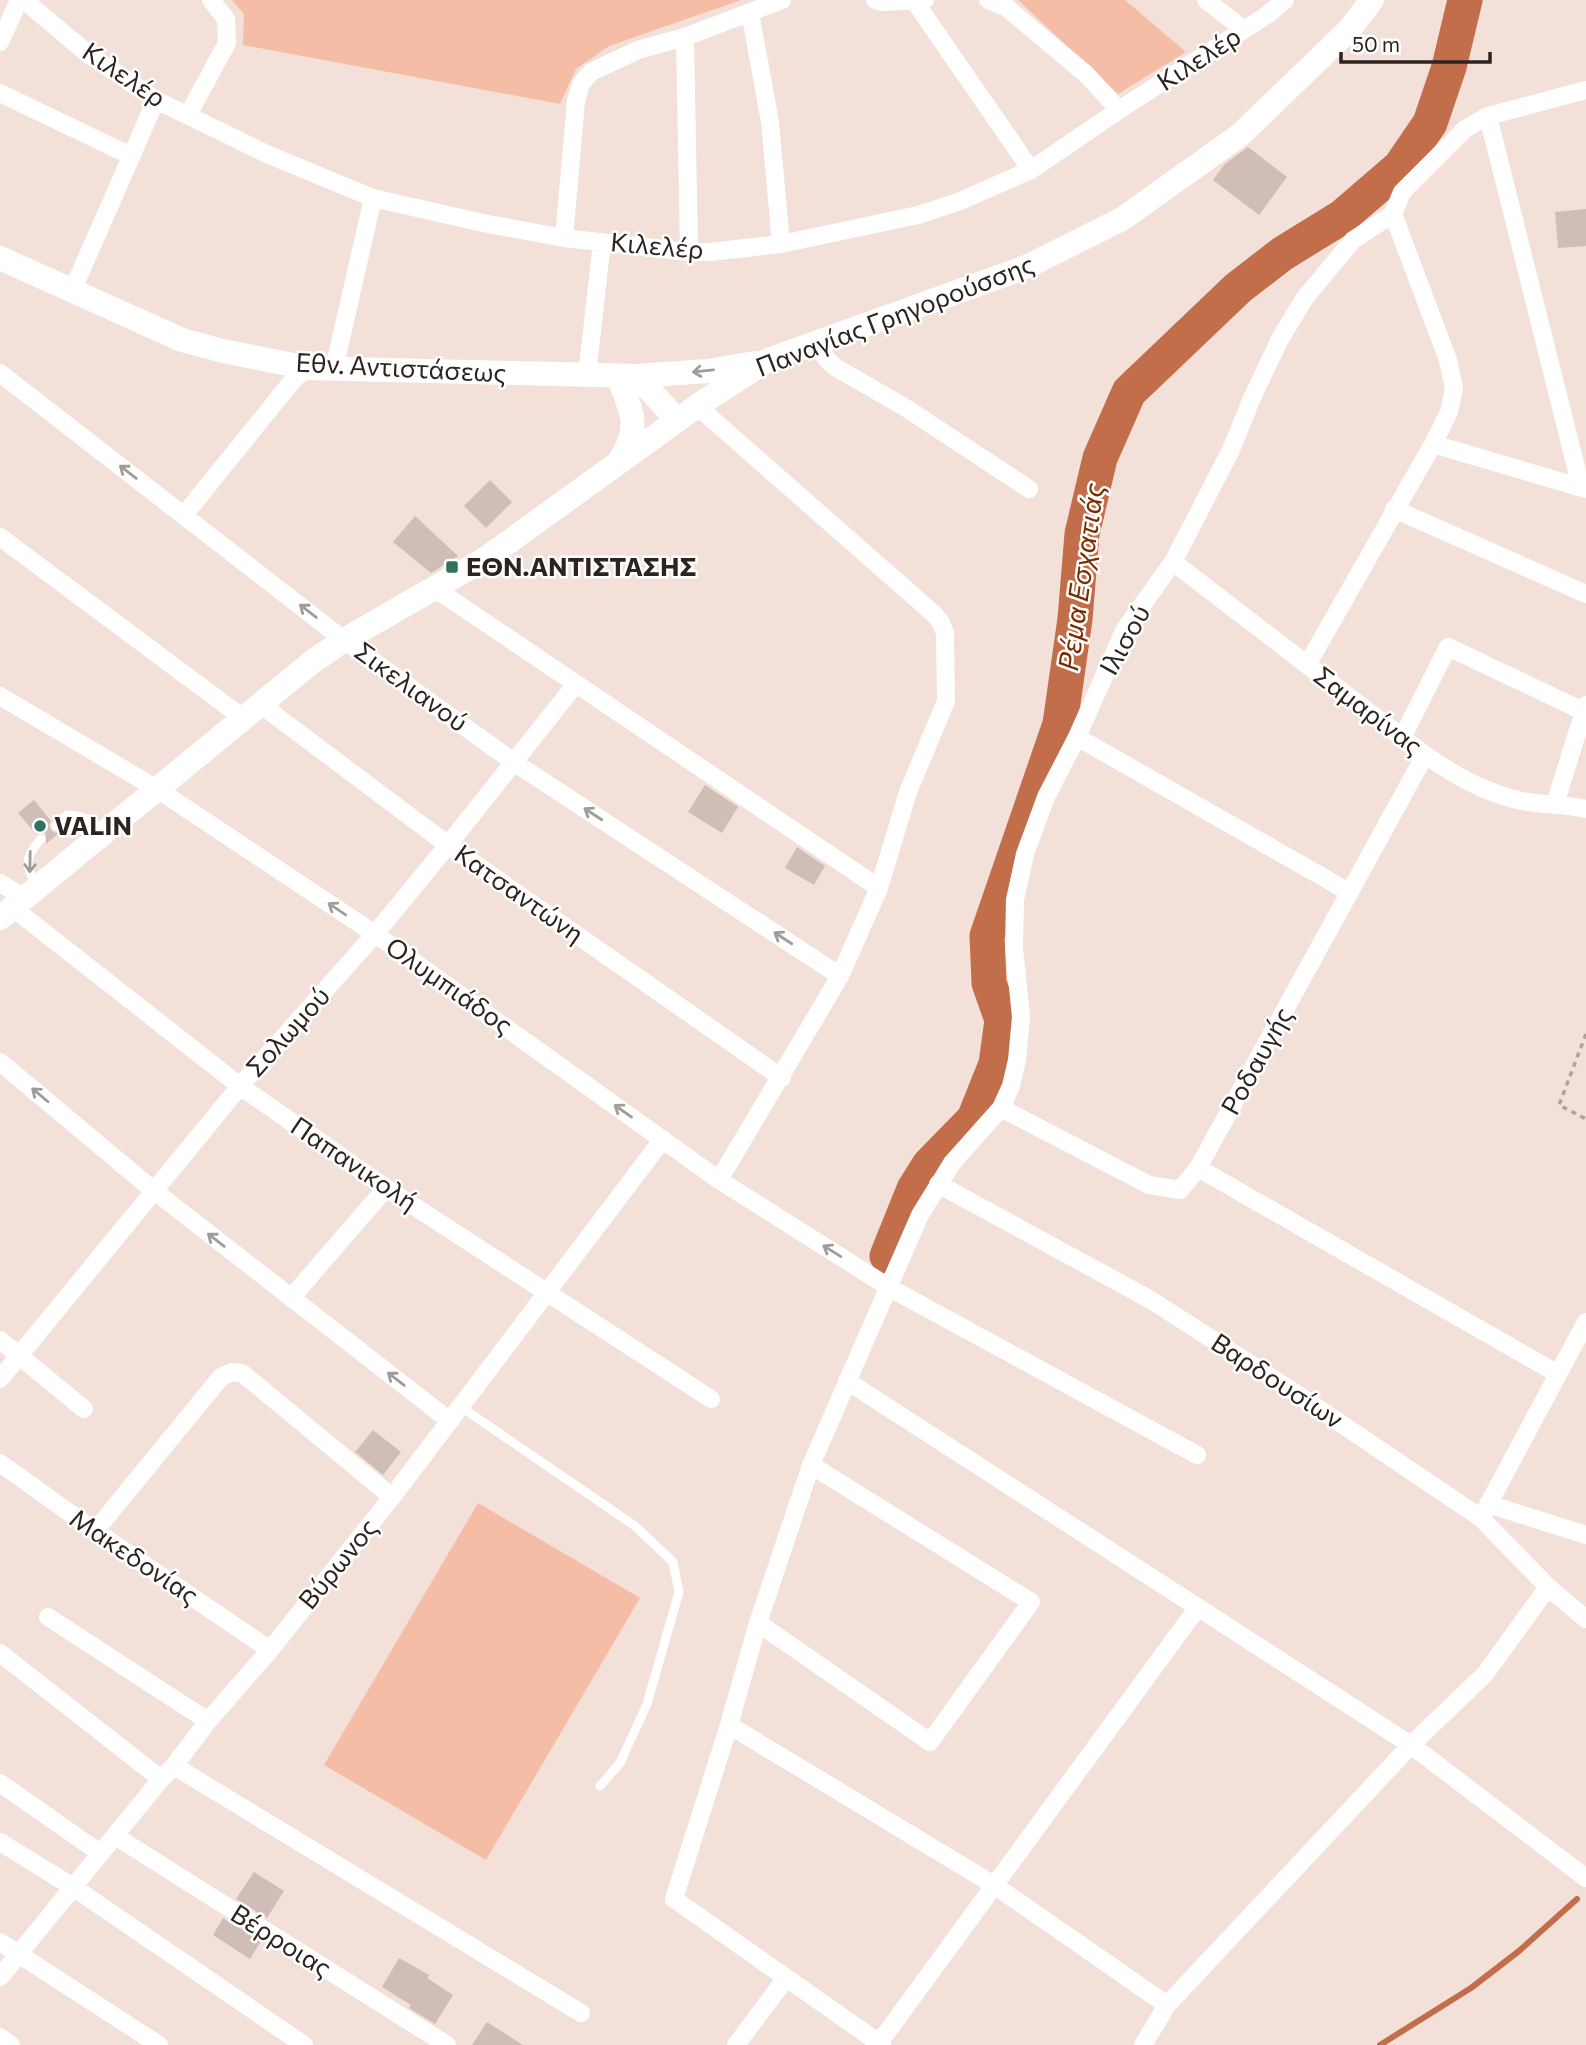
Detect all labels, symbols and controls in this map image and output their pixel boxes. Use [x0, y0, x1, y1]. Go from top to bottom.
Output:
street label: Κιλελέρ [1151, 19, 1246, 96]
scale bar [1341, 21, 1490, 65]
text: 50 m [1352, 31, 1400, 56]
street label: Κιλελέρ [77, 35, 172, 113]
street label: Κιλελέρ [609, 225, 705, 264]
street label: Παναγίας Γρηγορούσσης [751, 247, 1038, 382]
street label: Εθν. Αντιστάσεως [295, 346, 507, 388]
one-way arrow [692, 365, 715, 378]
one-way arrow [119, 464, 137, 479]
water label: Ρέμα Εσχατιάς [1050, 481, 1110, 673]
place label: ΕΘΝ.ΑΝΤΙΣΤΑΣΗΣ [466, 550, 696, 581]
marker: ΕΘΝ.ΑΝΤΙΣΤΑΣΗΣ [444, 559, 460, 575]
street label: Ιλισού [1092, 599, 1155, 680]
one-way arrow [299, 604, 317, 619]
street label: Σικελιανού [349, 635, 474, 737]
street label: Σαμαρίνας [1309, 659, 1429, 761]
one-way arrow [584, 807, 603, 821]
place label: VALIN [54, 809, 132, 840]
marker: VALIN [32, 818, 48, 834]
street label: Κατσαντώνη [449, 837, 590, 949]
one-way arrow [23, 850, 36, 873]
one-way arrow [328, 902, 348, 916]
street label: Ολυμπιάδος [381, 930, 519, 1040]
one-way arrow [774, 931, 793, 946]
street label: Σολωμού [239, 980, 335, 1082]
street label: Ροδαυγής [1213, 1001, 1298, 1119]
one-way arrow [32, 1088, 50, 1103]
one-way arrow [614, 1104, 633, 1118]
street label: Παπανικολή [286, 1109, 424, 1216]
one-way arrow [208, 1232, 226, 1247]
one-way arrow [823, 1244, 843, 1258]
street label: Βαρδουσίων [1206, 1326, 1349, 1434]
one-way arrow [387, 1372, 406, 1387]
street label: Μακεδονίας [65, 1502, 205, 1610]
street label: Βύρωνος [291, 1512, 383, 1615]
street label: Βέρροιας [226, 1897, 338, 1983]

